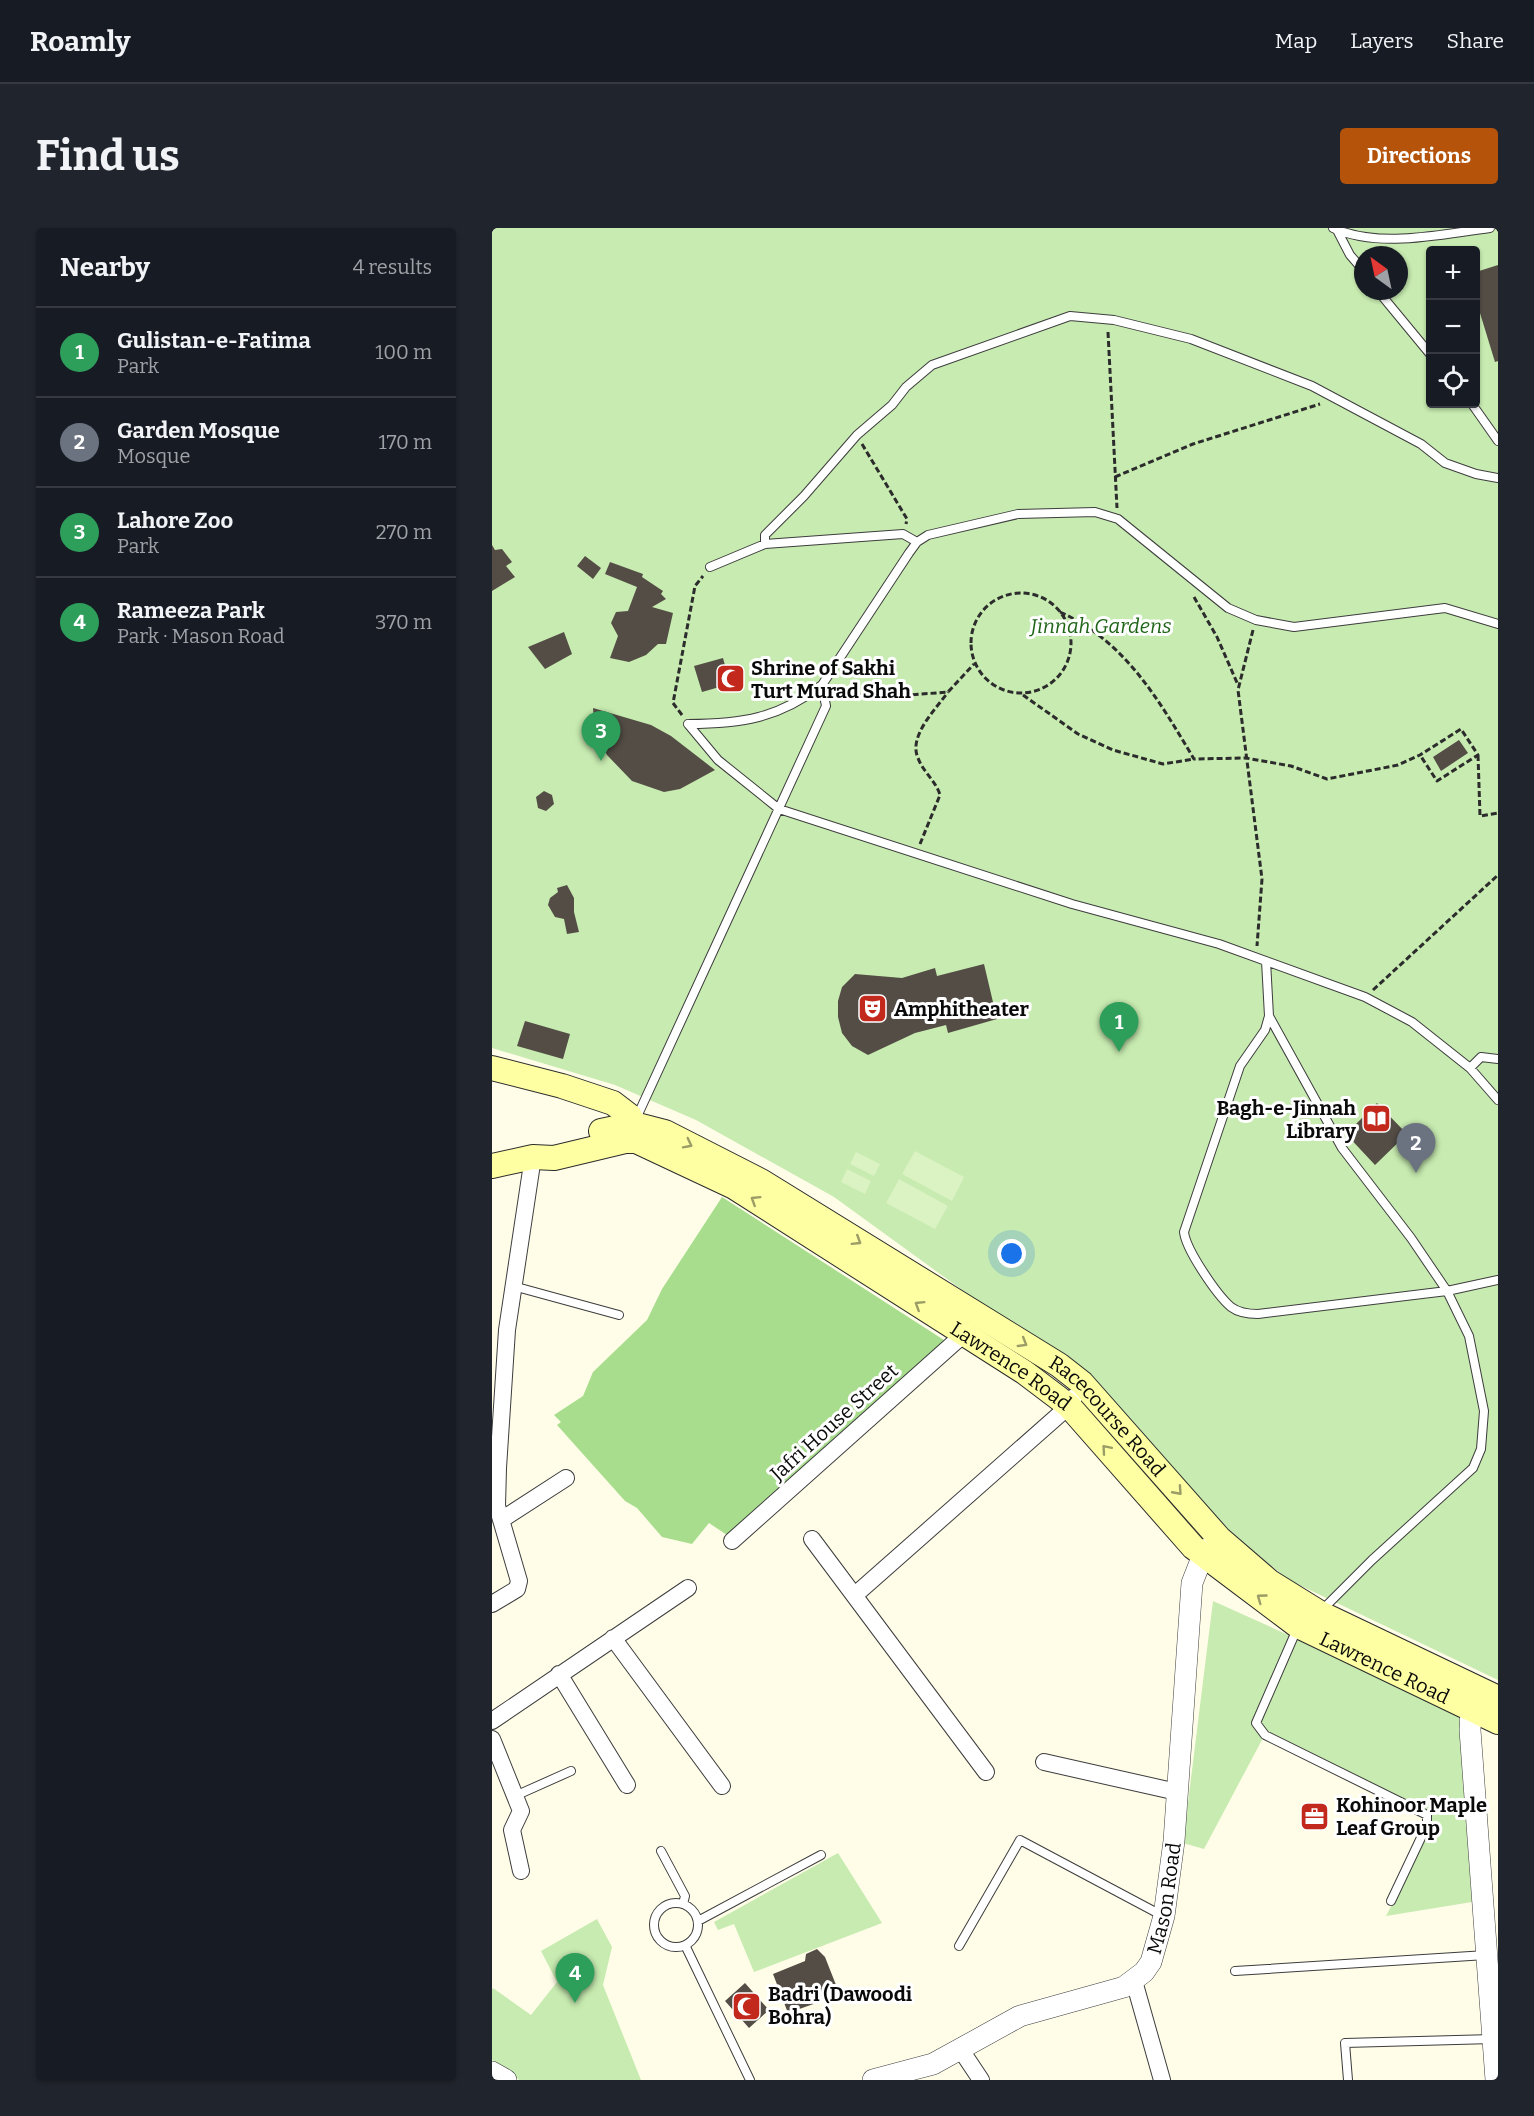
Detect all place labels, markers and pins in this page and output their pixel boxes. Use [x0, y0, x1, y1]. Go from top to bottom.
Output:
place label: Shrine of Sakhi Turt Murad Shah [751, 656, 911, 703]
mosque icon: Shrine of Sakhi Turt Murad Shah [714, 663, 746, 695]
pin: 3 [582, 712, 620, 761]
theatre icon: Amphitheater [857, 993, 889, 1025]
place label: Amphitheater [894, 997, 1030, 1021]
pin: 1 [1100, 1002, 1138, 1052]
place label: Bagh-e-Jinnah Library [1216, 1096, 1357, 1143]
library icon: Bagh-e-Jinnah Library [1361, 1103, 1393, 1135]
pin: 2 [1396, 1124, 1436, 1173]
place label: Kohinoor Maple Leaf Group [1336, 1793, 1487, 1840]
office icon: Kohinoor Maple Leaf Group [1299, 1801, 1331, 1833]
pin: 4 [556, 1954, 595, 2003]
place label: Badri (Dawoodi Bohra) [768, 1982, 913, 2029]
mosque icon: Badri (Dawoodi Bohra) [731, 1990, 763, 2022]

